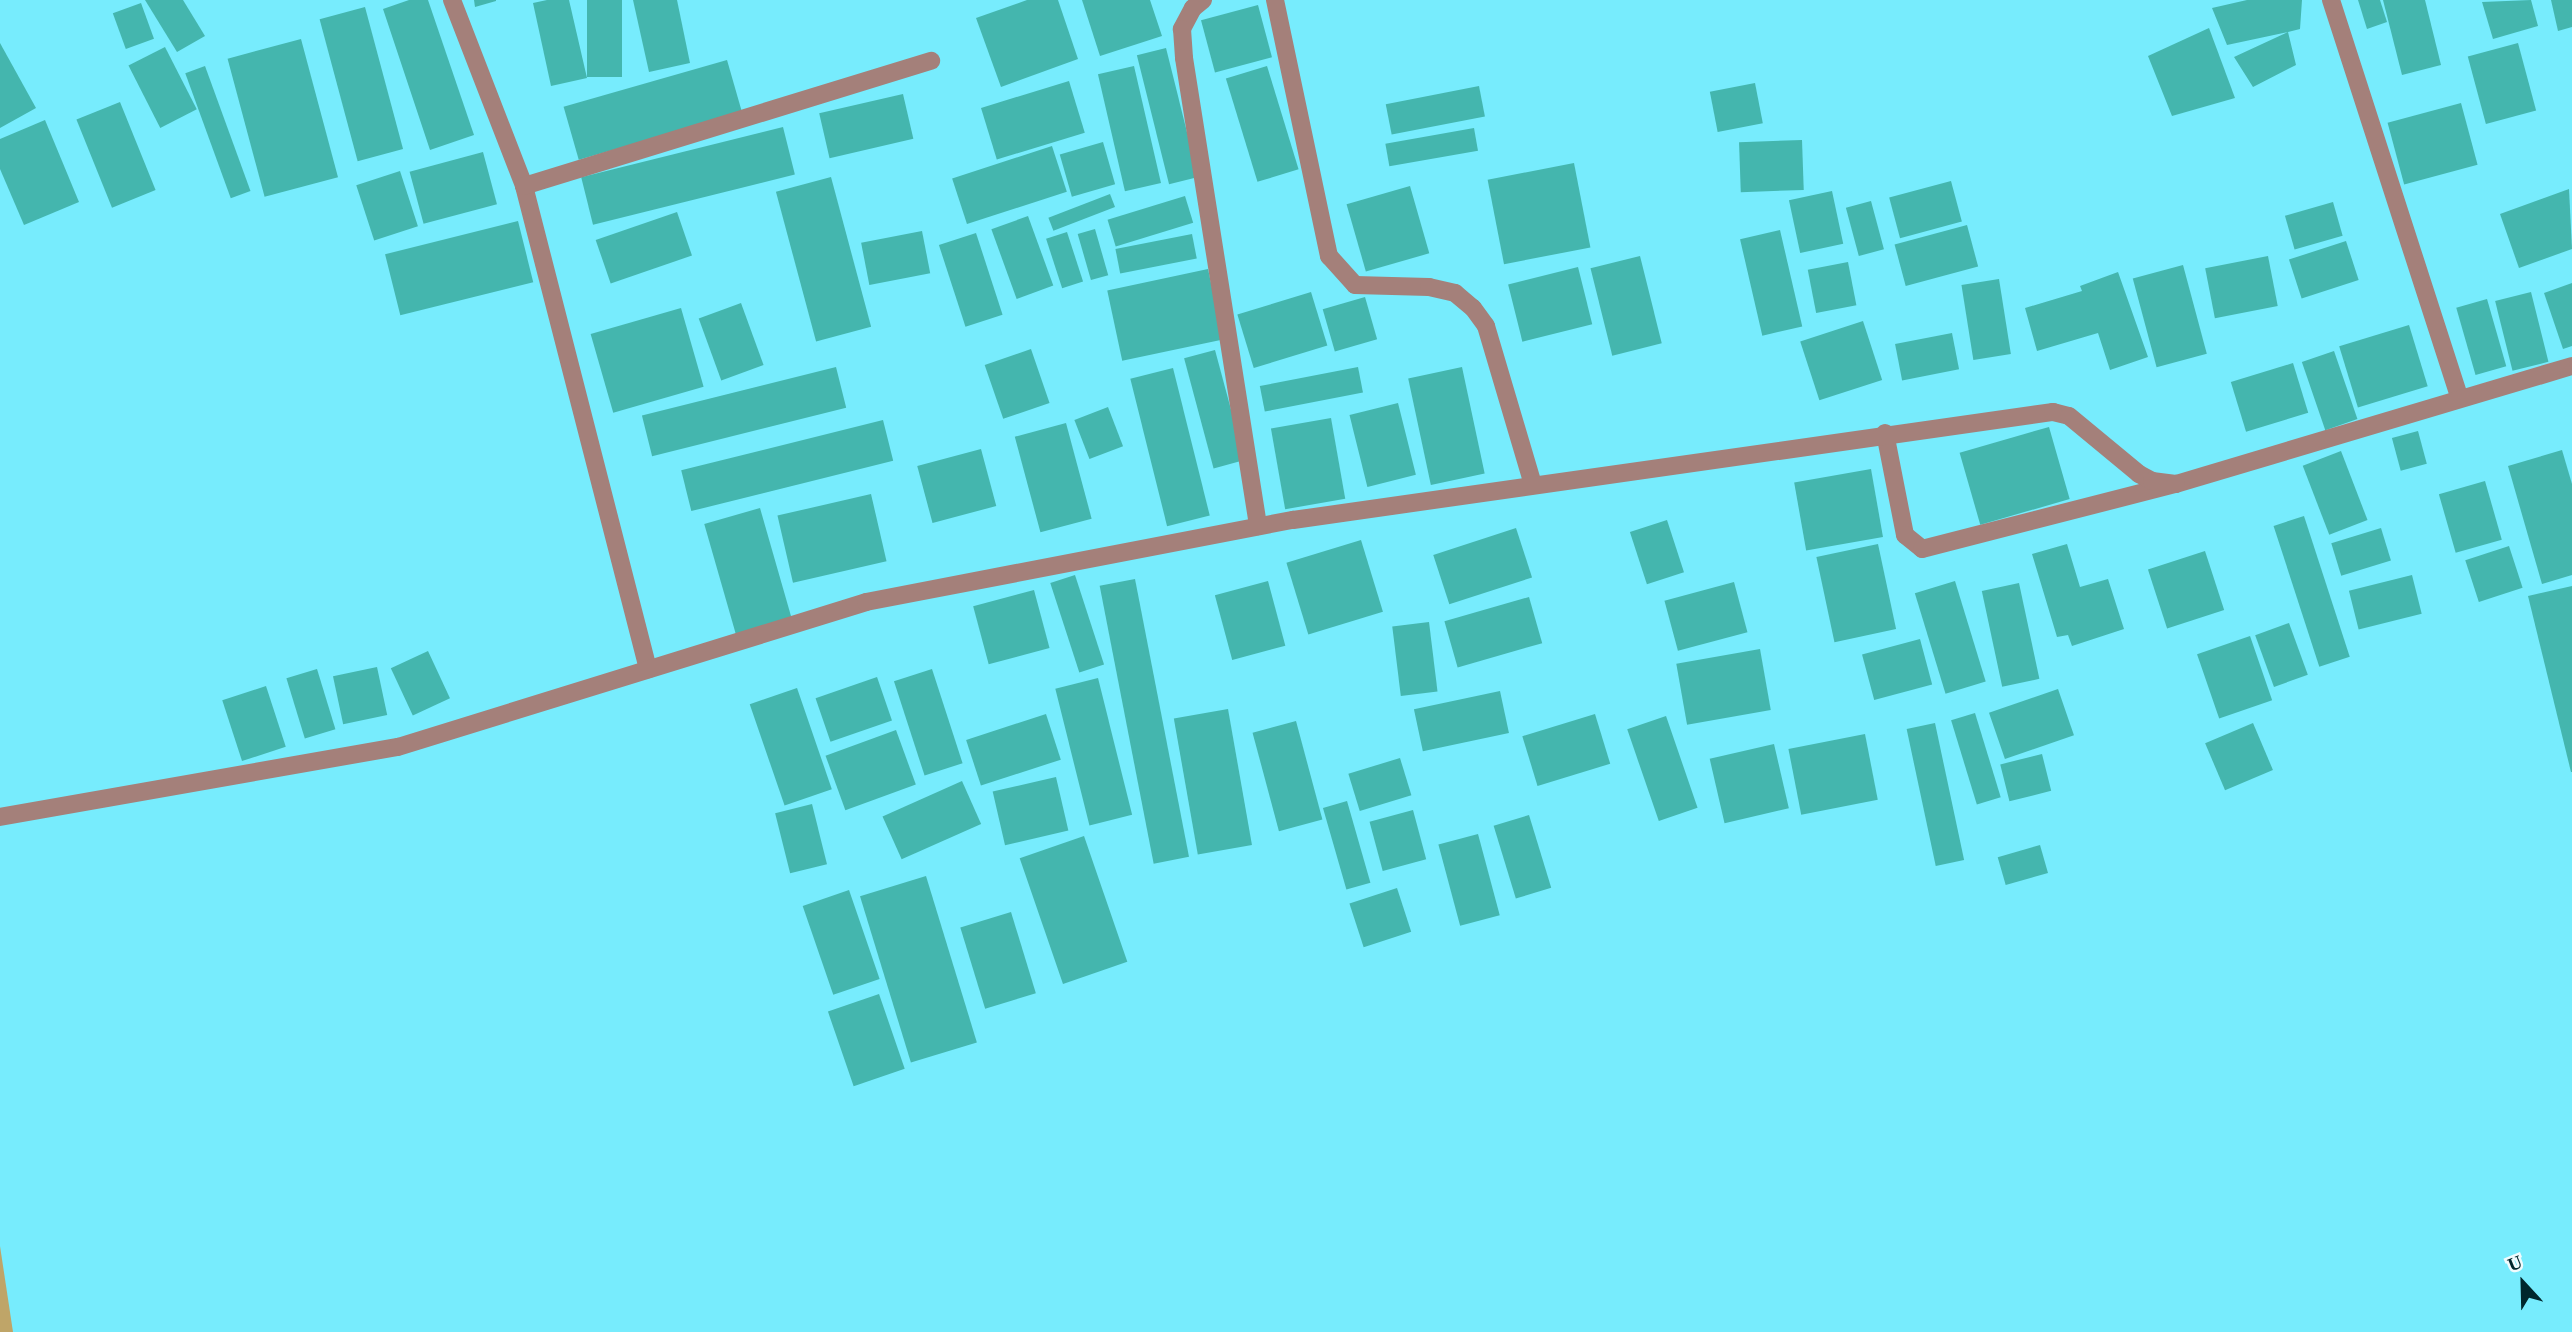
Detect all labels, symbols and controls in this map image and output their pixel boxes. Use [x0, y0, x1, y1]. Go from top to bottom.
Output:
north arrow [2488, 1248, 2558, 1318]
text: U [2505, 1251, 2525, 1275]

